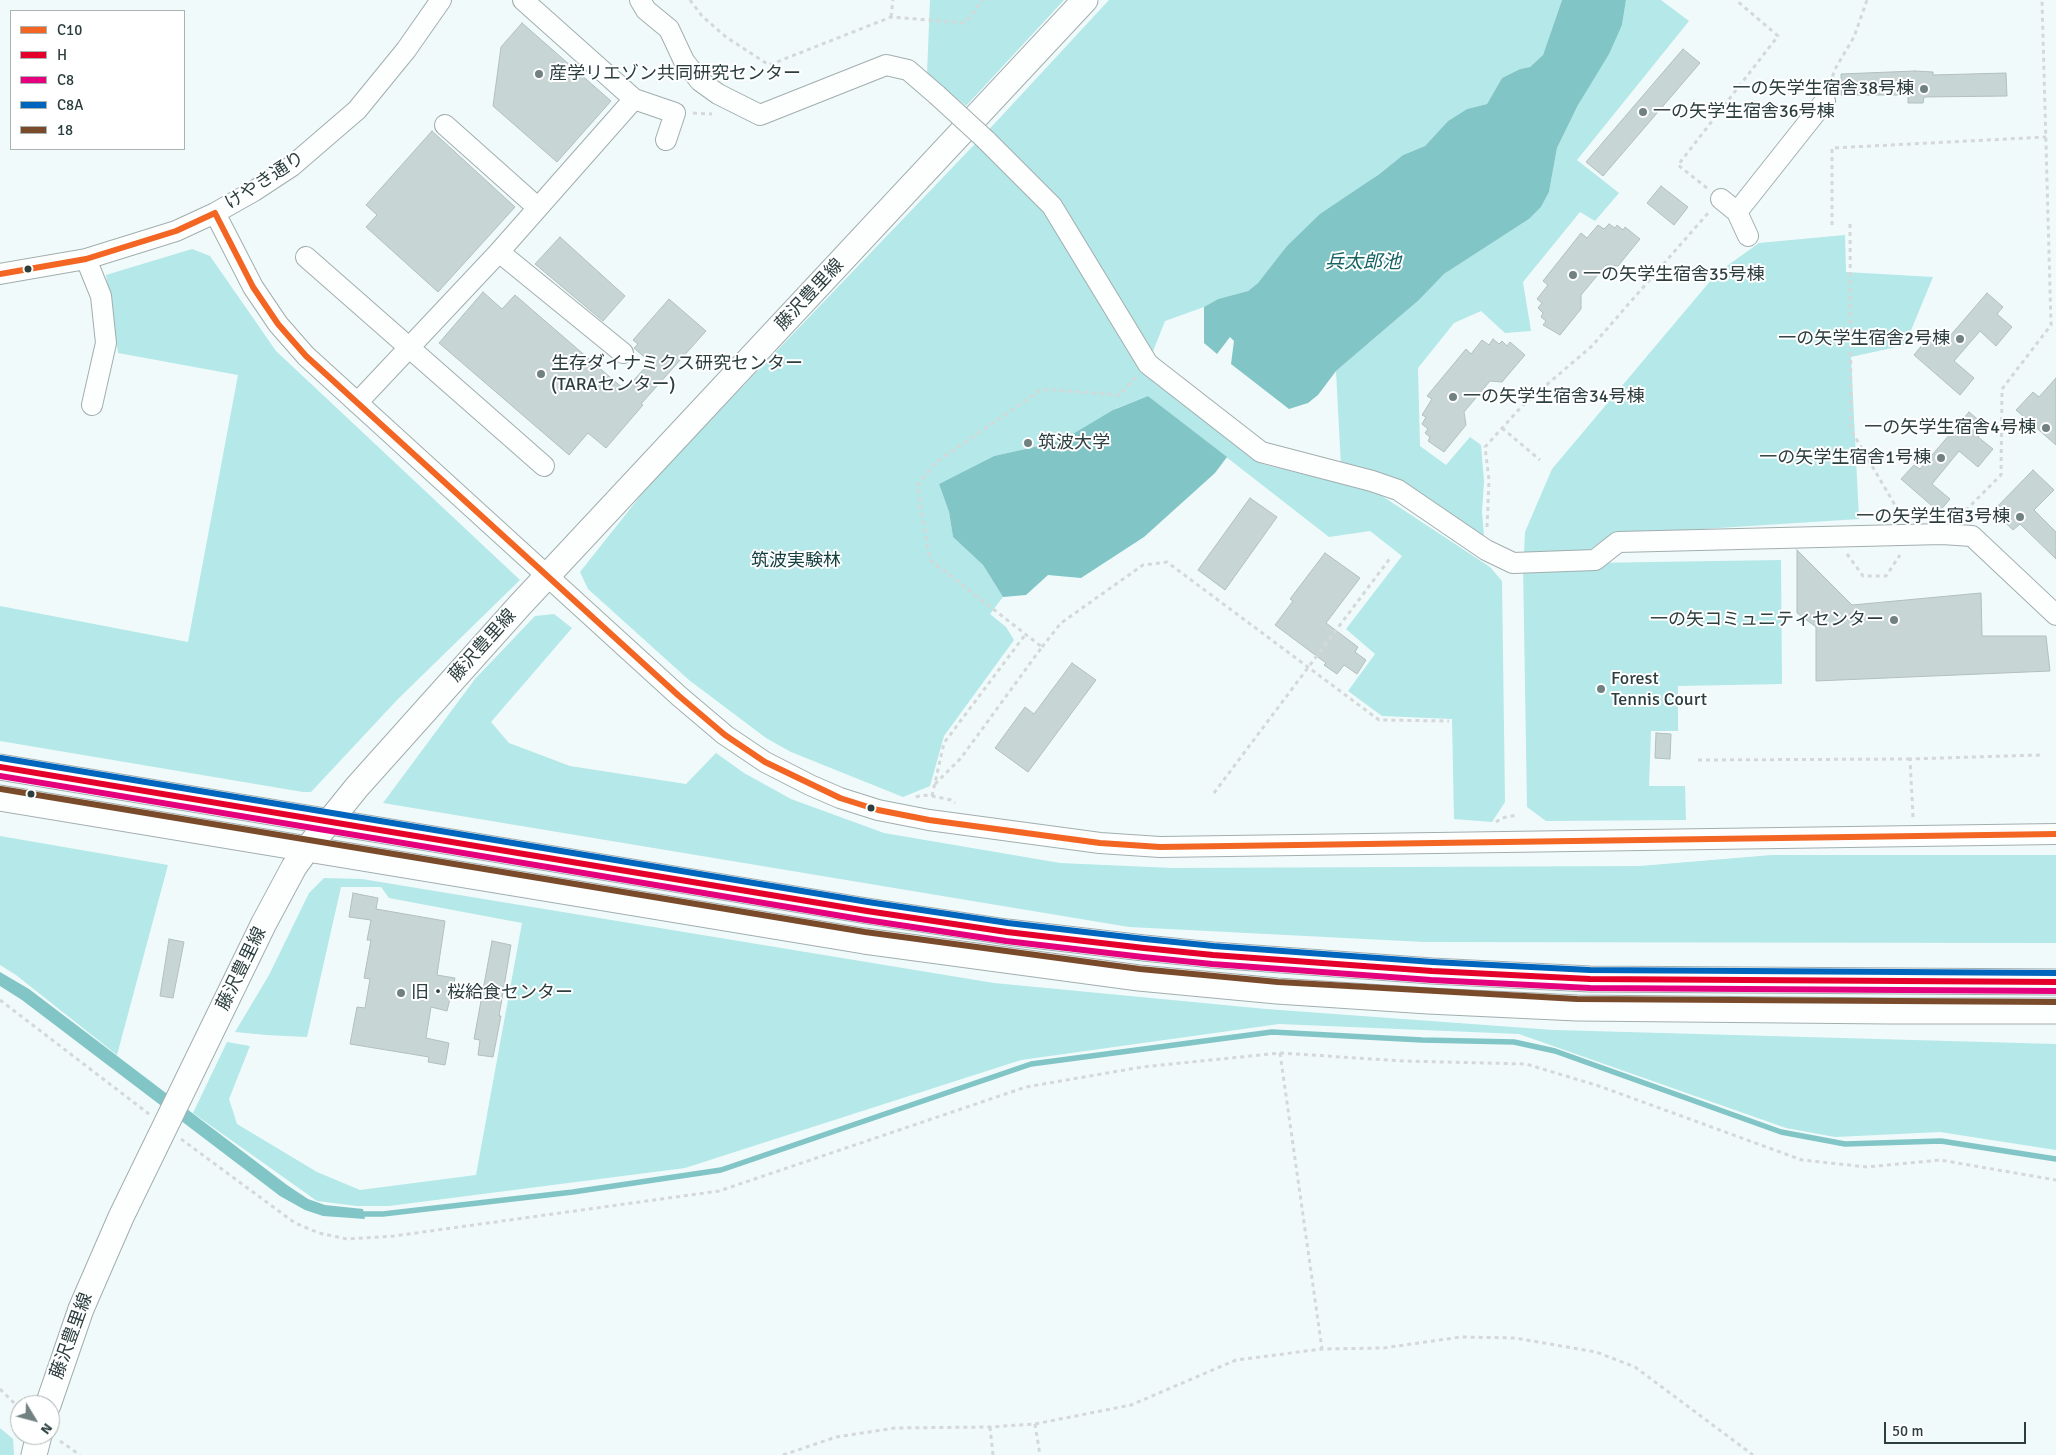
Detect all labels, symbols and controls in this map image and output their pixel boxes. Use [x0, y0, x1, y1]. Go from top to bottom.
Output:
legend [10, 10, 185, 150]
text: C10 [57, 21, 82, 39]
text: H [57, 46, 67, 64]
place label: 産学リエゾン共同研究センター [549, 63, 801, 85]
marker: 産学リエゾン共同研究センター [533, 68, 545, 80]
text: C8 [57, 71, 74, 89]
place label: 一の矢学生宿舎38号棟 [1733, 78, 1914, 100]
marker: 一の矢学生宿舎38号棟 [1918, 83, 1930, 95]
text: C8A [57, 96, 83, 114]
place label: 一の矢学生宿舎36号棟 [1653, 101, 1834, 123]
marker: 一の矢学生宿舎36号棟 [1637, 106, 1649, 118]
text: 18 [57, 121, 73, 139]
street label: けやき通り [221, 147, 309, 215]
water label: 兵太郎池 [1325, 252, 1401, 274]
street label: 藤沢豊里線 [771, 255, 849, 335]
unlabelled marker [23, 264, 33, 274]
place label: 一の矢学生宿舎35号棟 [1583, 264, 1764, 286]
marker: 一の矢学生宿舎35号棟 [1567, 269, 1579, 281]
place label: 一の矢学生宿舎2号棟 [1778, 328, 1950, 350]
marker: 一の矢学生宿舎2号棟 [1954, 333, 1966, 345]
place label: 生存ダイナミクス研究センター (TARAセンター) [551, 353, 803, 396]
marker: 生存ダイナミクス研究センター (TARAセンター) [535, 368, 547, 380]
place label: 一の矢学生宿舎34号棟 [1463, 386, 1644, 408]
marker: 一の矢学生宿舎34号棟 [1447, 391, 1459, 403]
place label: 一の矢学生宿舎4号棟 [1864, 417, 2036, 439]
marker: 一の矢学生宿舎4号棟 [2040, 422, 2052, 434]
place label: 筑波大学 [1038, 432, 1110, 454]
marker: 筑波大学 [1022, 437, 1034, 449]
place label: 一の矢学生宿舎1号棟 [1759, 447, 1931, 469]
marker: 一の矢学生宿舎1号棟 [1935, 452, 1947, 464]
place label: 一の矢学生宿3号棟 [1856, 506, 2010, 528]
marker: 一の矢学生宿3号棟 [2014, 511, 2026, 523]
park label: 筑波実験林 [751, 550, 841, 572]
street label: 藤沢豊里線 [445, 605, 521, 687]
place label: 一の矢コミュニティセンター [1650, 609, 1884, 631]
marker: 一の矢コミュニティセンター [1888, 614, 1900, 626]
place label: Forest Tennis Court [1611, 668, 1707, 711]
marker: Forest Tennis Court [1595, 683, 1607, 695]
unlabelled marker [26, 789, 36, 799]
unlabelled marker [866, 803, 876, 813]
street label: 藤沢豊里線 [213, 924, 271, 1014]
place label: 旧・桜給食センター [411, 982, 573, 1004]
marker: 旧・桜給食センター [395, 987, 407, 999]
street label: 藤沢豊里線 [46, 1290, 98, 1382]
north arrow [10, 1395, 60, 1445]
scale bar [1886, 1412, 2028, 1444]
text: N [37, 1420, 56, 1438]
text: 50 m [1892, 1422, 1923, 1440]

